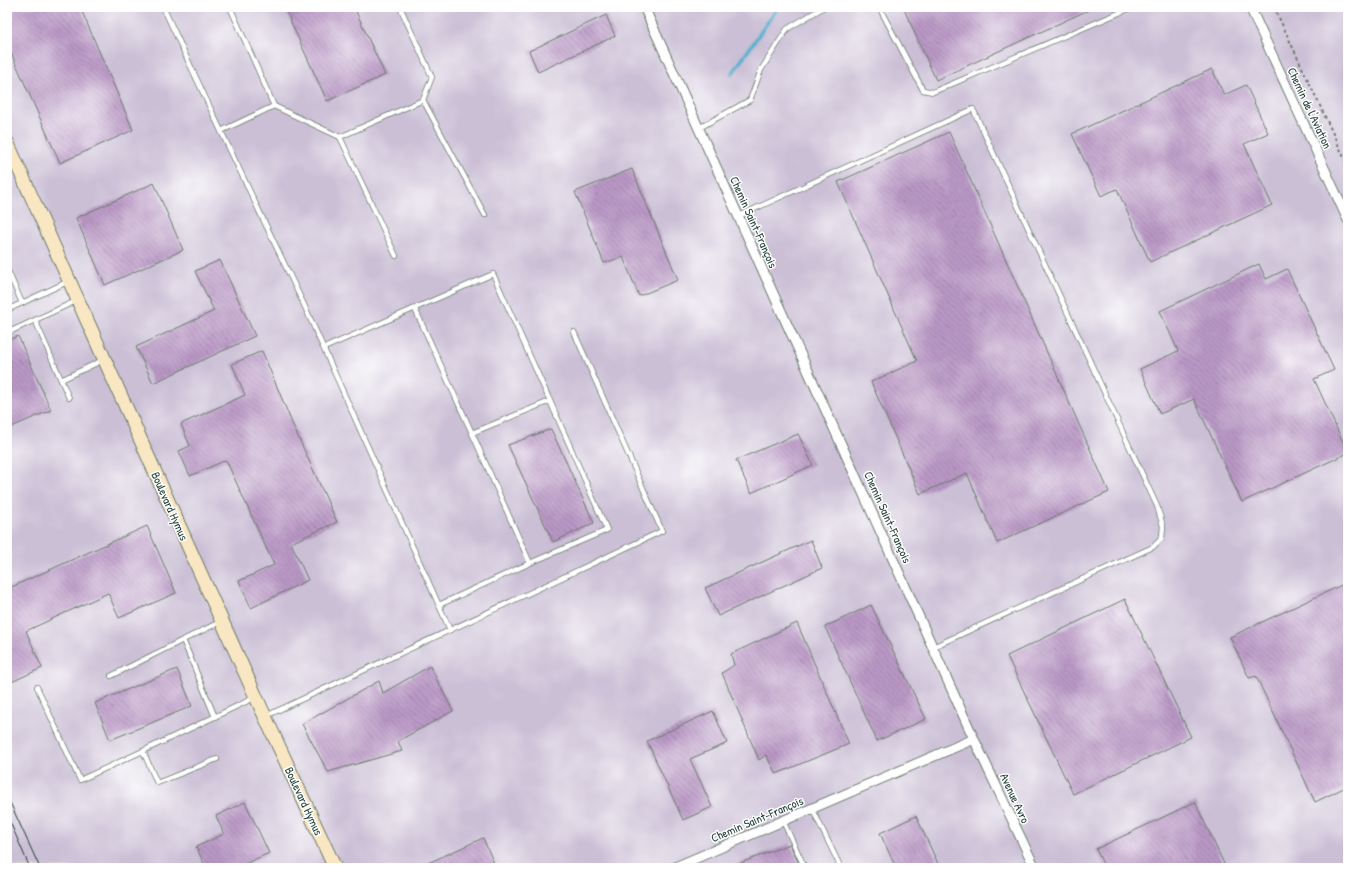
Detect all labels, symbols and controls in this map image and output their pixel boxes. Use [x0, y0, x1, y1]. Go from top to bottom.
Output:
street label: Chemin de l'Aviation [1284, 65, 1336, 151]
street label: Chemin Saint-François [726, 173, 782, 271]
street label: Chemin Saint-François [860, 468, 916, 566]
street label: Boulevard Hymus [147, 469, 193, 543]
street label: Boulevard Hymus [281, 764, 327, 838]
street label: Avenue Avro [996, 770, 1034, 826]
street label: Chemin Saint-François [708, 792, 806, 846]

